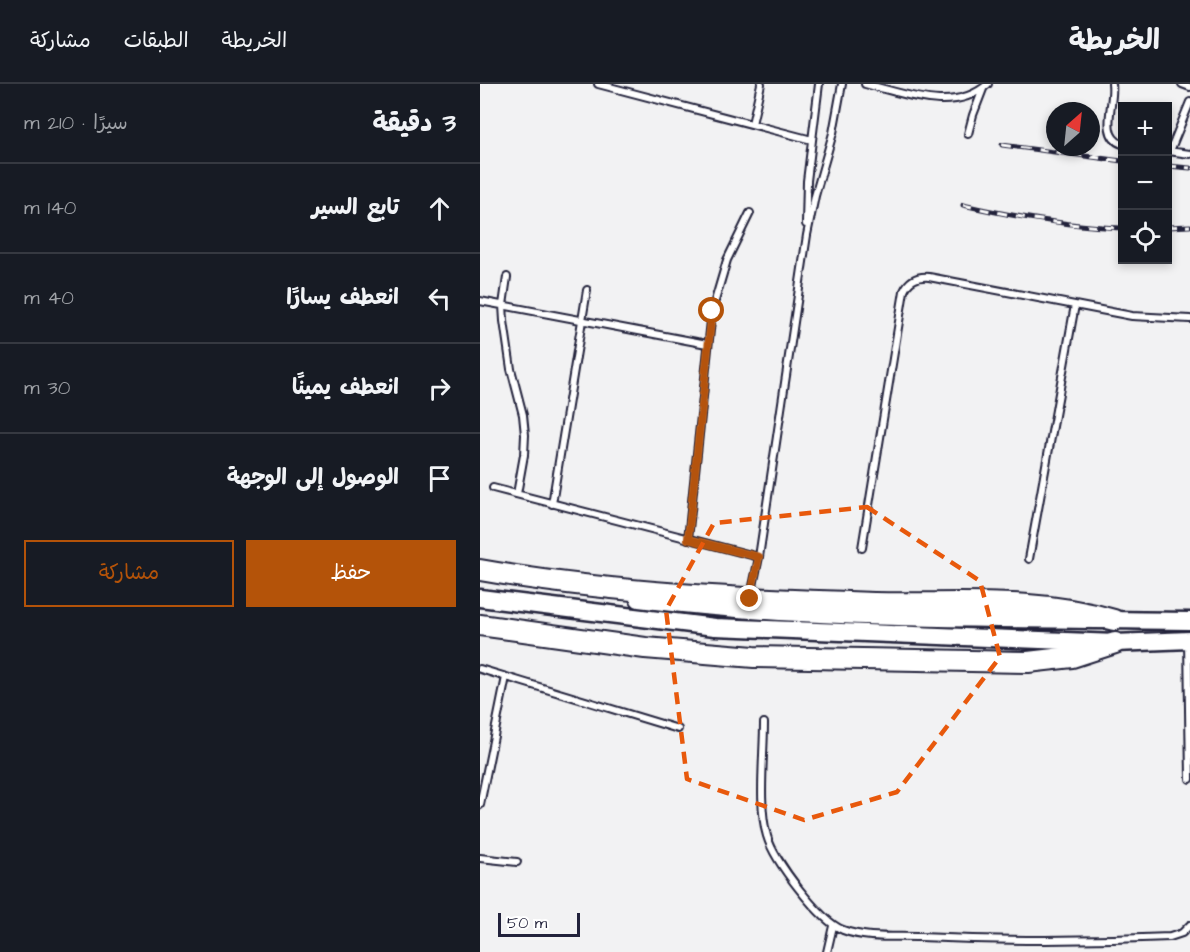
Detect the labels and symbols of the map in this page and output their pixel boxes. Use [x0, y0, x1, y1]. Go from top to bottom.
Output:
north arrow [1046, 102, 1100, 156]
route start [698, 297, 724, 323]
route end [736, 585, 762, 611]
scale bar [498, 910, 580, 938]

